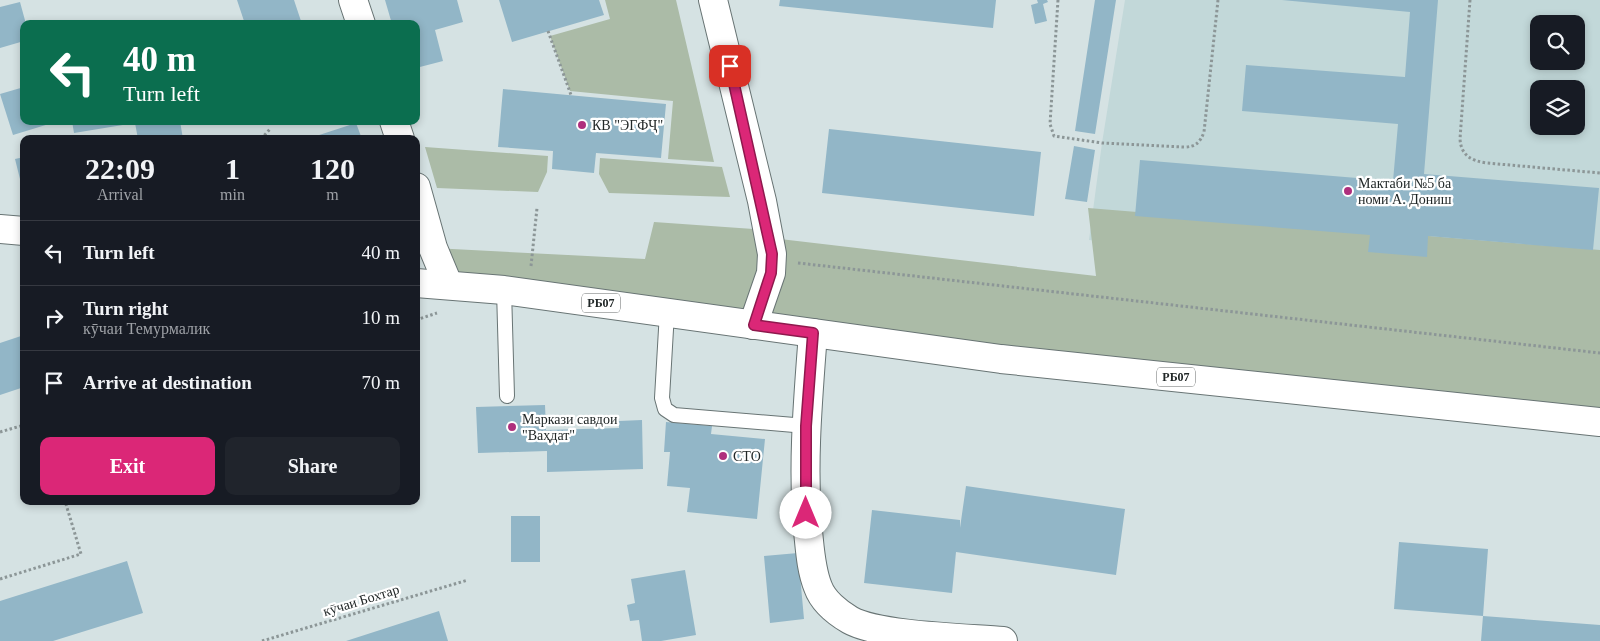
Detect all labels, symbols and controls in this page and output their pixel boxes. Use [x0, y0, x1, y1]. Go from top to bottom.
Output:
map controls [1530, 15, 1585, 135]
button: search [1530, 15, 1585, 70]
icon: left [40, 40, 105, 105]
text: 40 m [123, 40, 196, 79]
pin [709, 45, 751, 87]
icon: arrive [716, 52, 744, 80]
button: layers [1530, 80, 1585, 135]
text: Turn left [123, 81, 200, 106]
place label: КВ "ЭГФҶ" [592, 118, 663, 133]
marker: КВ "ЭГФҶ" [576, 119, 588, 131]
text: 22:09 [85, 152, 155, 185]
text: 1 [225, 152, 240, 185]
text: 120 [310, 152, 355, 185]
place label: Мактаби №5 ба номи А. Дониш [1358, 176, 1452, 207]
marker: Мактаби №5 ба номи А. Дониш [1342, 185, 1354, 197]
text: Arrival [97, 186, 143, 203]
text: min [220, 186, 245, 203]
text: m [326, 186, 339, 203]
icon: left [40, 239, 68, 267]
text: Turn left [83, 242, 155, 263]
text: 40 m [361, 242, 400, 263]
road number: РБ07 [582, 294, 620, 312]
text: Turn right [83, 298, 168, 319]
icon: right [40, 304, 68, 332]
text: 10 m [361, 307, 400, 328]
text: кӯчаи Темурмалик [83, 320, 210, 337]
road number: РБ07 [1157, 368, 1195, 387]
icon: arrive [40, 369, 68, 397]
text: Arrive at destination [83, 372, 252, 393]
text: 70 m [361, 372, 400, 393]
place label: Маркази савдои "Ваҳдат" [522, 412, 618, 443]
marker: Маркази савдои "Ваҳдат" [506, 421, 518, 433]
button: Exit [40, 437, 215, 495]
button: Share [225, 437, 400, 495]
place label: СТО [733, 449, 761, 464]
marker: СТО [717, 450, 729, 462]
position arrow [779, 486, 831, 538]
street label: кӯчаи Бохтар [321, 582, 401, 619]

